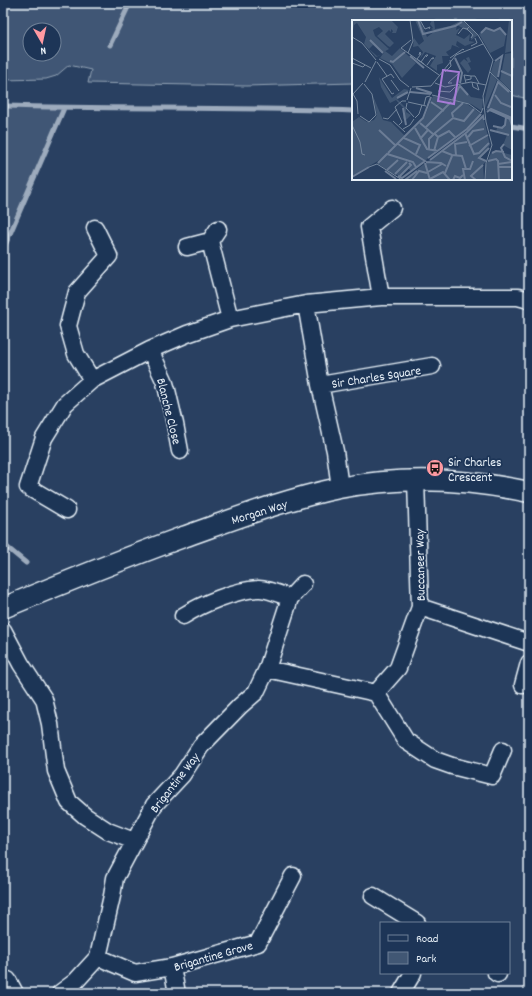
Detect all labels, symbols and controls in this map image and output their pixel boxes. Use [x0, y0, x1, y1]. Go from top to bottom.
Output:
inset map [352, 20, 512, 180]
north arrow [22, 22, 62, 62]
text: N [39, 42, 47, 58]
street label: Sir Charles Square [330, 362, 423, 395]
street label: Blanche Close [150, 376, 185, 447]
place label: Sir Charles Crescent [448, 454, 502, 488]
bus stop icon: Sir Charles Crescent [425, 458, 445, 478]
street label: Morgan Way [229, 496, 291, 531]
street label: Buccaneer Way [411, 528, 432, 601]
street label: Brigantine Way [146, 749, 206, 818]
legend [380, 922, 510, 974]
text: Road [416, 931, 438, 948]
street label: Brigantine Grove [172, 937, 256, 978]
text: Park [416, 951, 437, 968]

